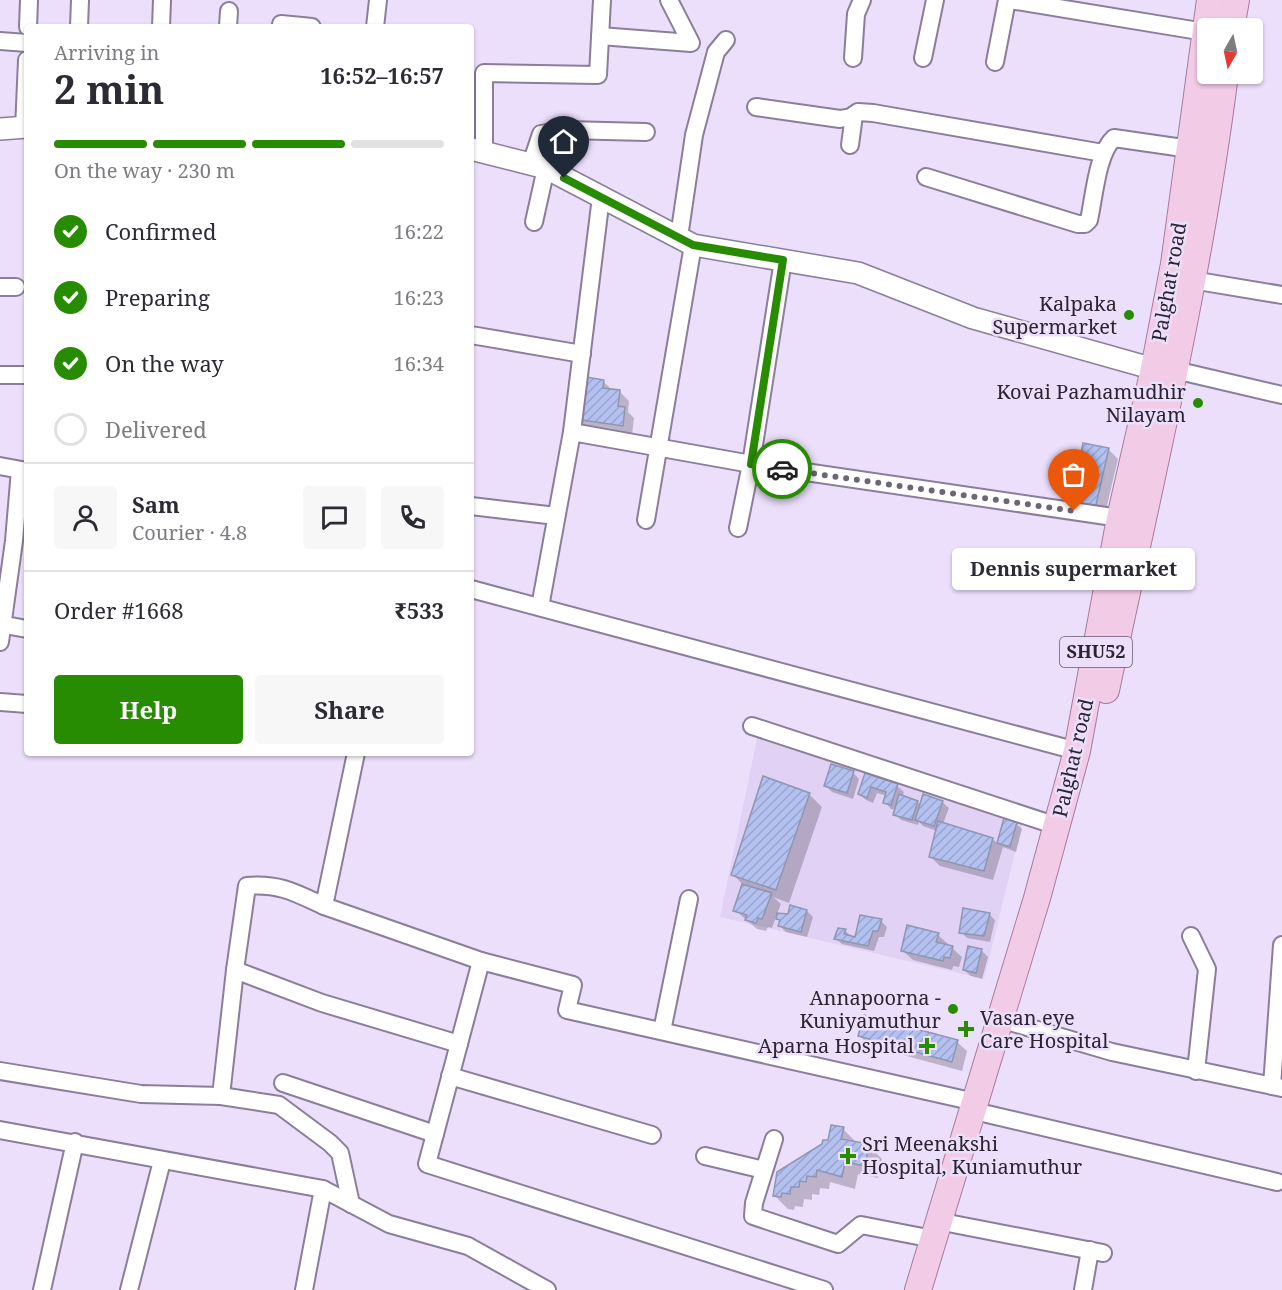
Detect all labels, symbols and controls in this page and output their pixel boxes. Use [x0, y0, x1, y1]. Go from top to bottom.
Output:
north arrow [1197, 18, 1263, 84]
map controls [1197, 18, 1263, 84]
text: Arriving in [54, 39, 159, 66]
text: 16:52–16:57 [320, 60, 444, 90]
text: 2 min [54, 62, 164, 115]
pin [538, 116, 589, 178]
icon: home [547, 125, 580, 158]
text: On the way · 230 m [54, 157, 235, 184]
icon: check [54, 215, 87, 248]
text: Confirmed [105, 216, 216, 246]
text: 16:22 [394, 218, 444, 245]
street label: Palghat road [1145, 220, 1192, 344]
icon: check [54, 281, 87, 314]
text: Preparing [105, 282, 210, 312]
text: 16:23 [394, 284, 444, 311]
place label: Kalpaka Supermarket [992, 290, 1117, 340]
marker: Kalpaka Supermarket [1122, 308, 1136, 322]
icon: check [54, 347, 87, 380]
text: On the way [105, 348, 224, 378]
text: 16:34 [394, 350, 444, 377]
place label: Kovai Pazhamudhir Nilayam [997, 378, 1187, 428]
marker: Kovai Pazhamudhir Nilayam [1191, 396, 1205, 410]
text: Delivered [105, 414, 207, 444]
courier [752, 439, 812, 499]
pin [1048, 449, 1099, 511]
icon: car [766, 453, 799, 486]
icon: bag [1057, 458, 1090, 491]
button: person [54, 486, 117, 549]
button: chat [303, 486, 366, 549]
button: phone [381, 486, 444, 549]
text: Sam [132, 489, 180, 519]
text: Courier · 4.8 [132, 519, 247, 546]
callout: Dennis supermarket [952, 547, 1196, 589]
text: Dennis supermarket [970, 555, 1177, 582]
text: Order #1668 [54, 595, 184, 625]
text: ₹533 [394, 595, 444, 625]
road number: SHU52 [1060, 637, 1132, 667]
button: Help [54, 675, 243, 744]
button: Share [255, 675, 444, 744]
street label: Palghat road [1046, 696, 1099, 820]
place label: Annapoorna - Kuniyamuthur [799, 984, 942, 1034]
marker: Annapoorna - Kuniyamuthur [946, 1002, 960, 1016]
place label: Vasan eye Care Hospital [980, 1004, 1108, 1054]
marker: Vasan eye Care Hospital [957, 1020, 975, 1038]
place label: Aparna Hospital [758, 1032, 914, 1059]
marker: Aparna Hospital [918, 1037, 936, 1055]
place label: Sri Meenakshi Hospital, Kuniamuthur [862, 1130, 1083, 1180]
marker: Sri Meenakshi Hospital, Kuniamuthur [839, 1147, 857, 1165]

